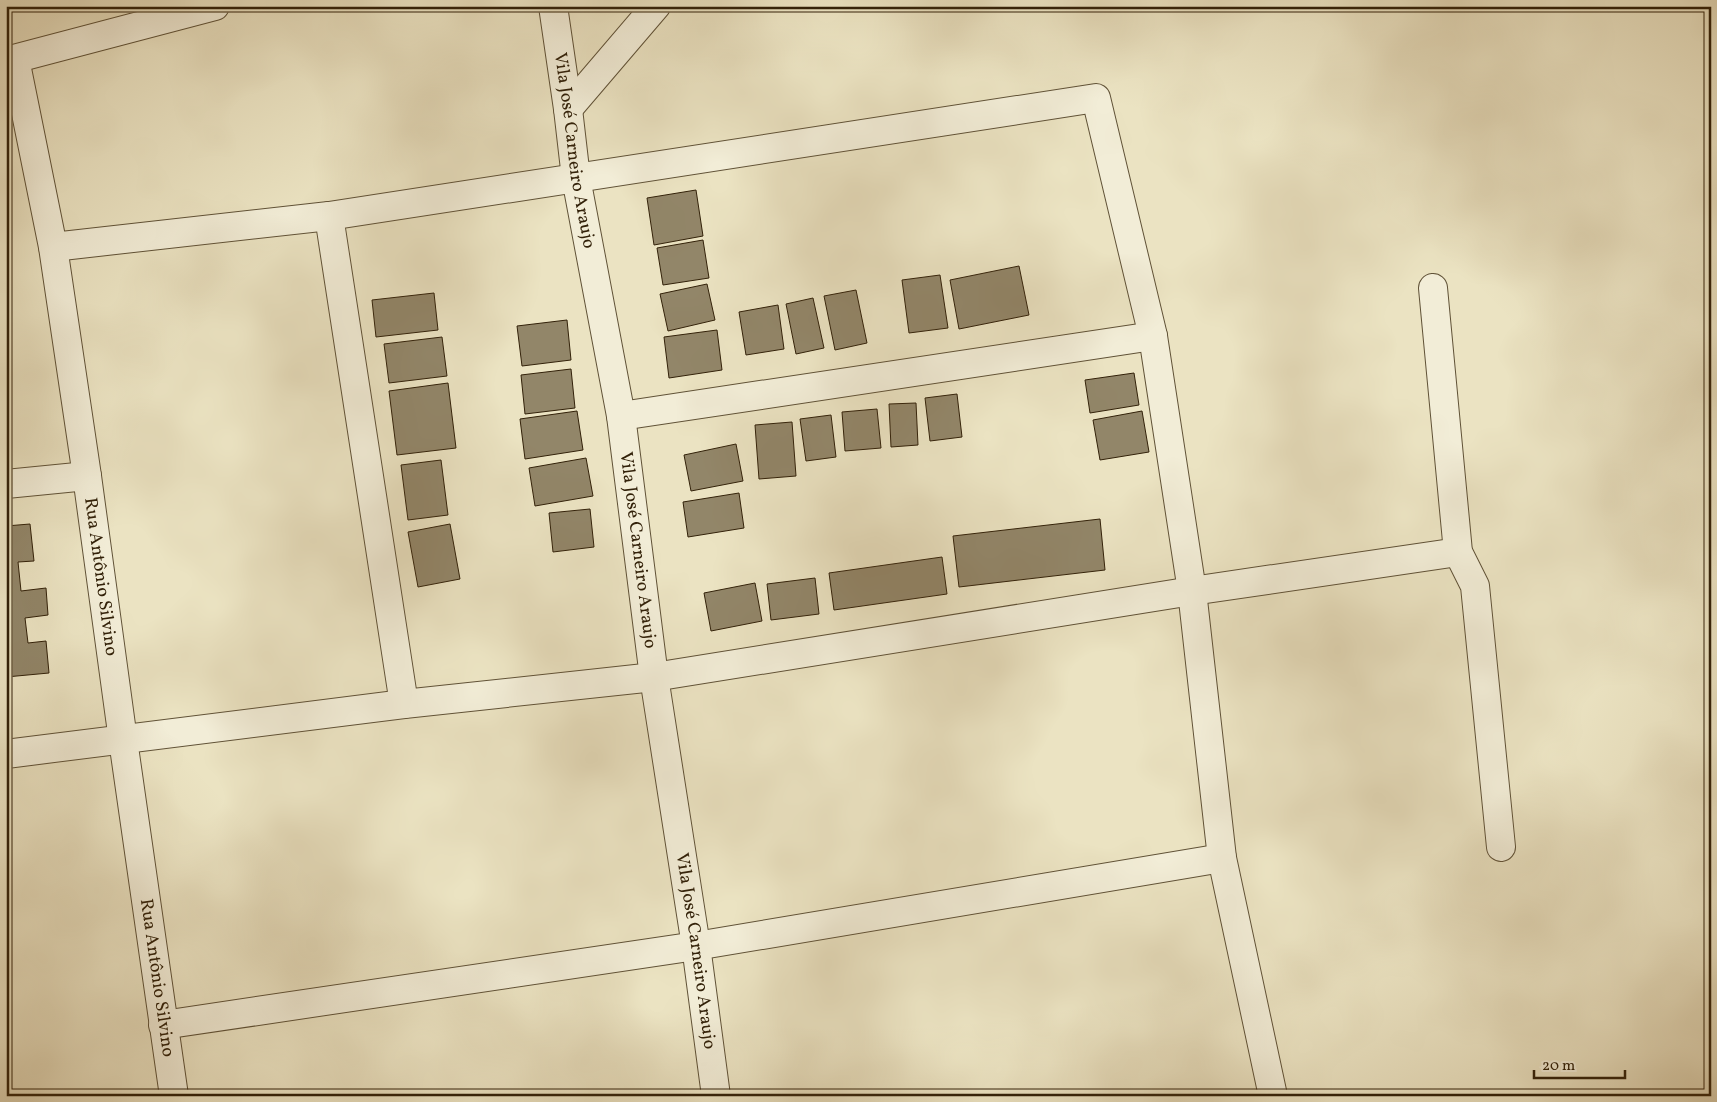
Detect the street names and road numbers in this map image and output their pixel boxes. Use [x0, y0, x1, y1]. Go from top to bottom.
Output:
street label: Vila José Carneiro Araujo [547, 51, 602, 251]
street label: Vila José Carneiro Araujo [613, 450, 663, 650]
street label: Rua Antônio Silvino [78, 496, 124, 658]
street label: Vila José Carneiro Araujo [669, 851, 722, 1051]
street label: Rua Antônio Silvino [133, 897, 181, 1059]

